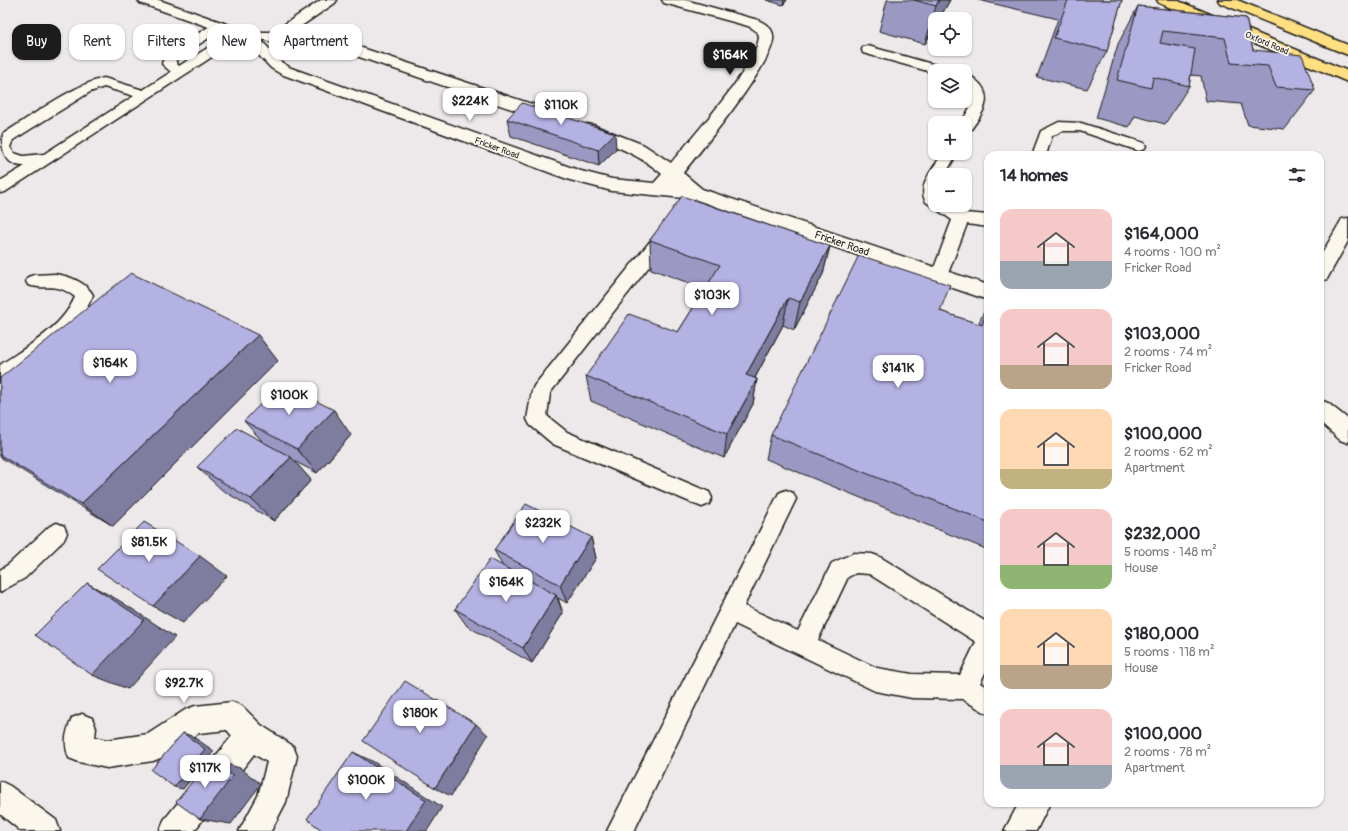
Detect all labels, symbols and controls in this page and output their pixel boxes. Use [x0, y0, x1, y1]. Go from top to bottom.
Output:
map controls [928, 12, 972, 212]
button: locate [928, 12, 972, 56]
chip: Buy [12, 24, 61, 60]
chip: Rent [69, 24, 125, 60]
chip: Filters [133, 24, 199, 60]
chip: New [207, 24, 261, 60]
chip: Apartment [269, 24, 362, 60]
street label: Oxford Road [1243, 29, 1290, 58]
pin: $164K [702, 42, 758, 76]
text: $164K [712, 47, 748, 63]
button: layers [928, 64, 972, 108]
pin: $224K [442, 88, 498, 122]
pin: $110K [533, 92, 589, 126]
text: $224K [452, 93, 488, 109]
text: $110K [544, 97, 578, 113]
button: + [928, 116, 972, 160]
street label: Fricker Road [473, 135, 521, 162]
icon: filters [1286, 164, 1308, 186]
text: 14 homes [1000, 165, 1068, 186]
button: − [928, 168, 972, 212]
text: $164,000 [1124, 223, 1199, 244]
icon: home [1032, 225, 1080, 273]
street label: Fricker Road [813, 228, 871, 259]
text: 4 rooms · 100 m² [1124, 244, 1221, 260]
text: Fricker Road [1124, 260, 1192, 276]
pin: $103K [684, 282, 740, 316]
text: $103K [694, 287, 730, 303]
text: $103,000 [1124, 323, 1200, 344]
icon: home [1032, 325, 1080, 373]
text: 2 rooms · 74 m² [1124, 344, 1212, 360]
pin: $164K [82, 350, 138, 384]
text: $164K [92, 355, 128, 371]
pin: $141K [870, 355, 926, 389]
text: $141K [882, 360, 914, 376]
text: Fricker Road [1124, 360, 1192, 376]
pin: $100K [261, 382, 317, 416]
text: $100K [270, 387, 308, 403]
text: $100,000 [1124, 423, 1202, 444]
icon: home [1032, 425, 1080, 473]
text: 2 rooms · 62 m² [1124, 444, 1213, 460]
text: Apartment [1124, 460, 1185, 476]
pin: $232K [515, 510, 571, 544]
text: $232K [525, 515, 561, 531]
text: $232,000 [1124, 523, 1200, 544]
icon: home [1032, 525, 1080, 573]
pin: $81.5K [116, 529, 182, 563]
text: $81.5K [131, 534, 167, 550]
text: 5 rooms · 148 m² [1124, 544, 1217, 560]
text: House [1124, 560, 1158, 576]
pin: $164K [478, 569, 534, 603]
text: $164K [488, 574, 524, 590]
text: $180,000 [1124, 623, 1199, 644]
icon: home [1032, 625, 1080, 673]
text: 5 rooms · 118 m² [1124, 644, 1214, 660]
text: House [1124, 660, 1158, 676]
pin: $92.7K [151, 670, 217, 704]
text: $92.7K [165, 675, 203, 691]
pin: $180K [392, 700, 448, 734]
text: $180K [402, 705, 438, 721]
text: $100,000 [1124, 723, 1202, 744]
icon: home [1032, 725, 1080, 773]
text: 2 rooms · 78 m² [1124, 744, 1211, 760]
pin: $117K [177, 755, 233, 789]
text: $117K [189, 760, 221, 776]
text: Apartment [1124, 760, 1185, 776]
pin: $100K [338, 767, 394, 801]
text: $100K [347, 772, 385, 788]

